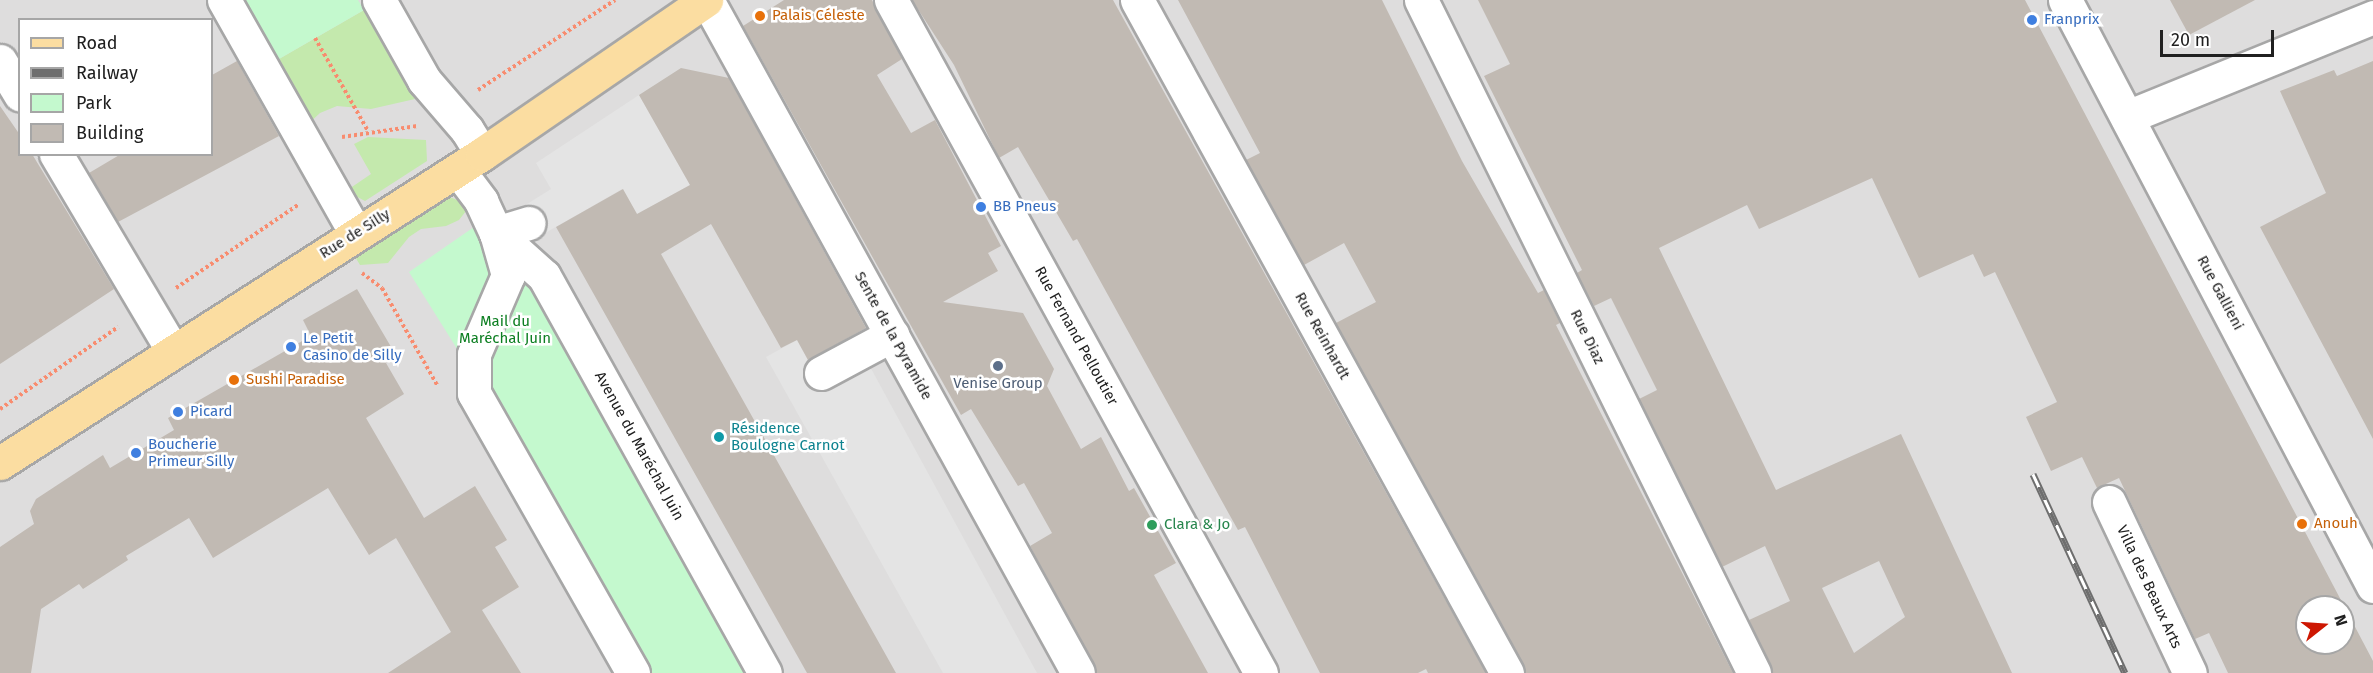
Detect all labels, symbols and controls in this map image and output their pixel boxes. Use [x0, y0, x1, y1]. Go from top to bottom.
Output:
place label: Palais Céleste [772, 7, 865, 25]
marker: Palais Céleste [753, 9, 767, 23]
place label: Franprix [2044, 11, 2099, 29]
marker: Franprix [2025, 13, 2039, 27]
legend [18, 18, 213, 156]
scale bar [2163, 18, 2277, 56]
text: 20 m [2171, 29, 2210, 51]
text: Road [76, 32, 118, 54]
text: Railway [76, 62, 138, 84]
text: Park [76, 92, 111, 114]
text: Building [76, 122, 143, 144]
place label: BB Pneus [993, 198, 1056, 216]
marker: BB Pneus [974, 200, 988, 214]
street label: Rue de Silly [317, 205, 393, 263]
street label: Rue Gallieni [2193, 253, 2247, 333]
street label: Rue Fernand Pelloutier [1030, 264, 1122, 408]
street label: Sente de la Pyramide [850, 269, 936, 403]
street label: Rue Reinhardt [1291, 289, 1353, 383]
street label: Rue Diaz [1566, 307, 1608, 367]
park label: Mail du Maréchal Juin [459, 312, 551, 347]
place label: Le Petit Casino de Silly [303, 329, 402, 364]
marker: Le Petit Casino de Silly [284, 340, 298, 354]
marker: Venise Group [991, 359, 1005, 373]
street label: Avenue du Maréchal Juin [591, 368, 687, 524]
place label: Sushi Paradise [246, 371, 345, 389]
marker: Sushi Paradise [227, 373, 241, 387]
place label: Venise Group [953, 375, 1043, 393]
place label: Picard [190, 403, 232, 421]
marker: Picard [171, 405, 185, 419]
place label: Résidence Boulogne Carnot [731, 419, 845, 454]
marker: Résidence Boulogne Carnot [712, 430, 726, 444]
place label: Boucherie Primeur Silly [148, 435, 234, 470]
marker: Boucherie Primeur Silly [129, 446, 143, 460]
place label: Anouh [2314, 515, 2358, 533]
place label: Clara & Jo [1164, 516, 1230, 534]
marker: Anouh [2295, 517, 2309, 531]
marker: Clara & Jo [1145, 518, 1159, 532]
street label: Villa des Beaux Arts [2113, 523, 2185, 651]
north arrow [2295, 595, 2355, 655]
text: N [2330, 612, 2351, 628]

